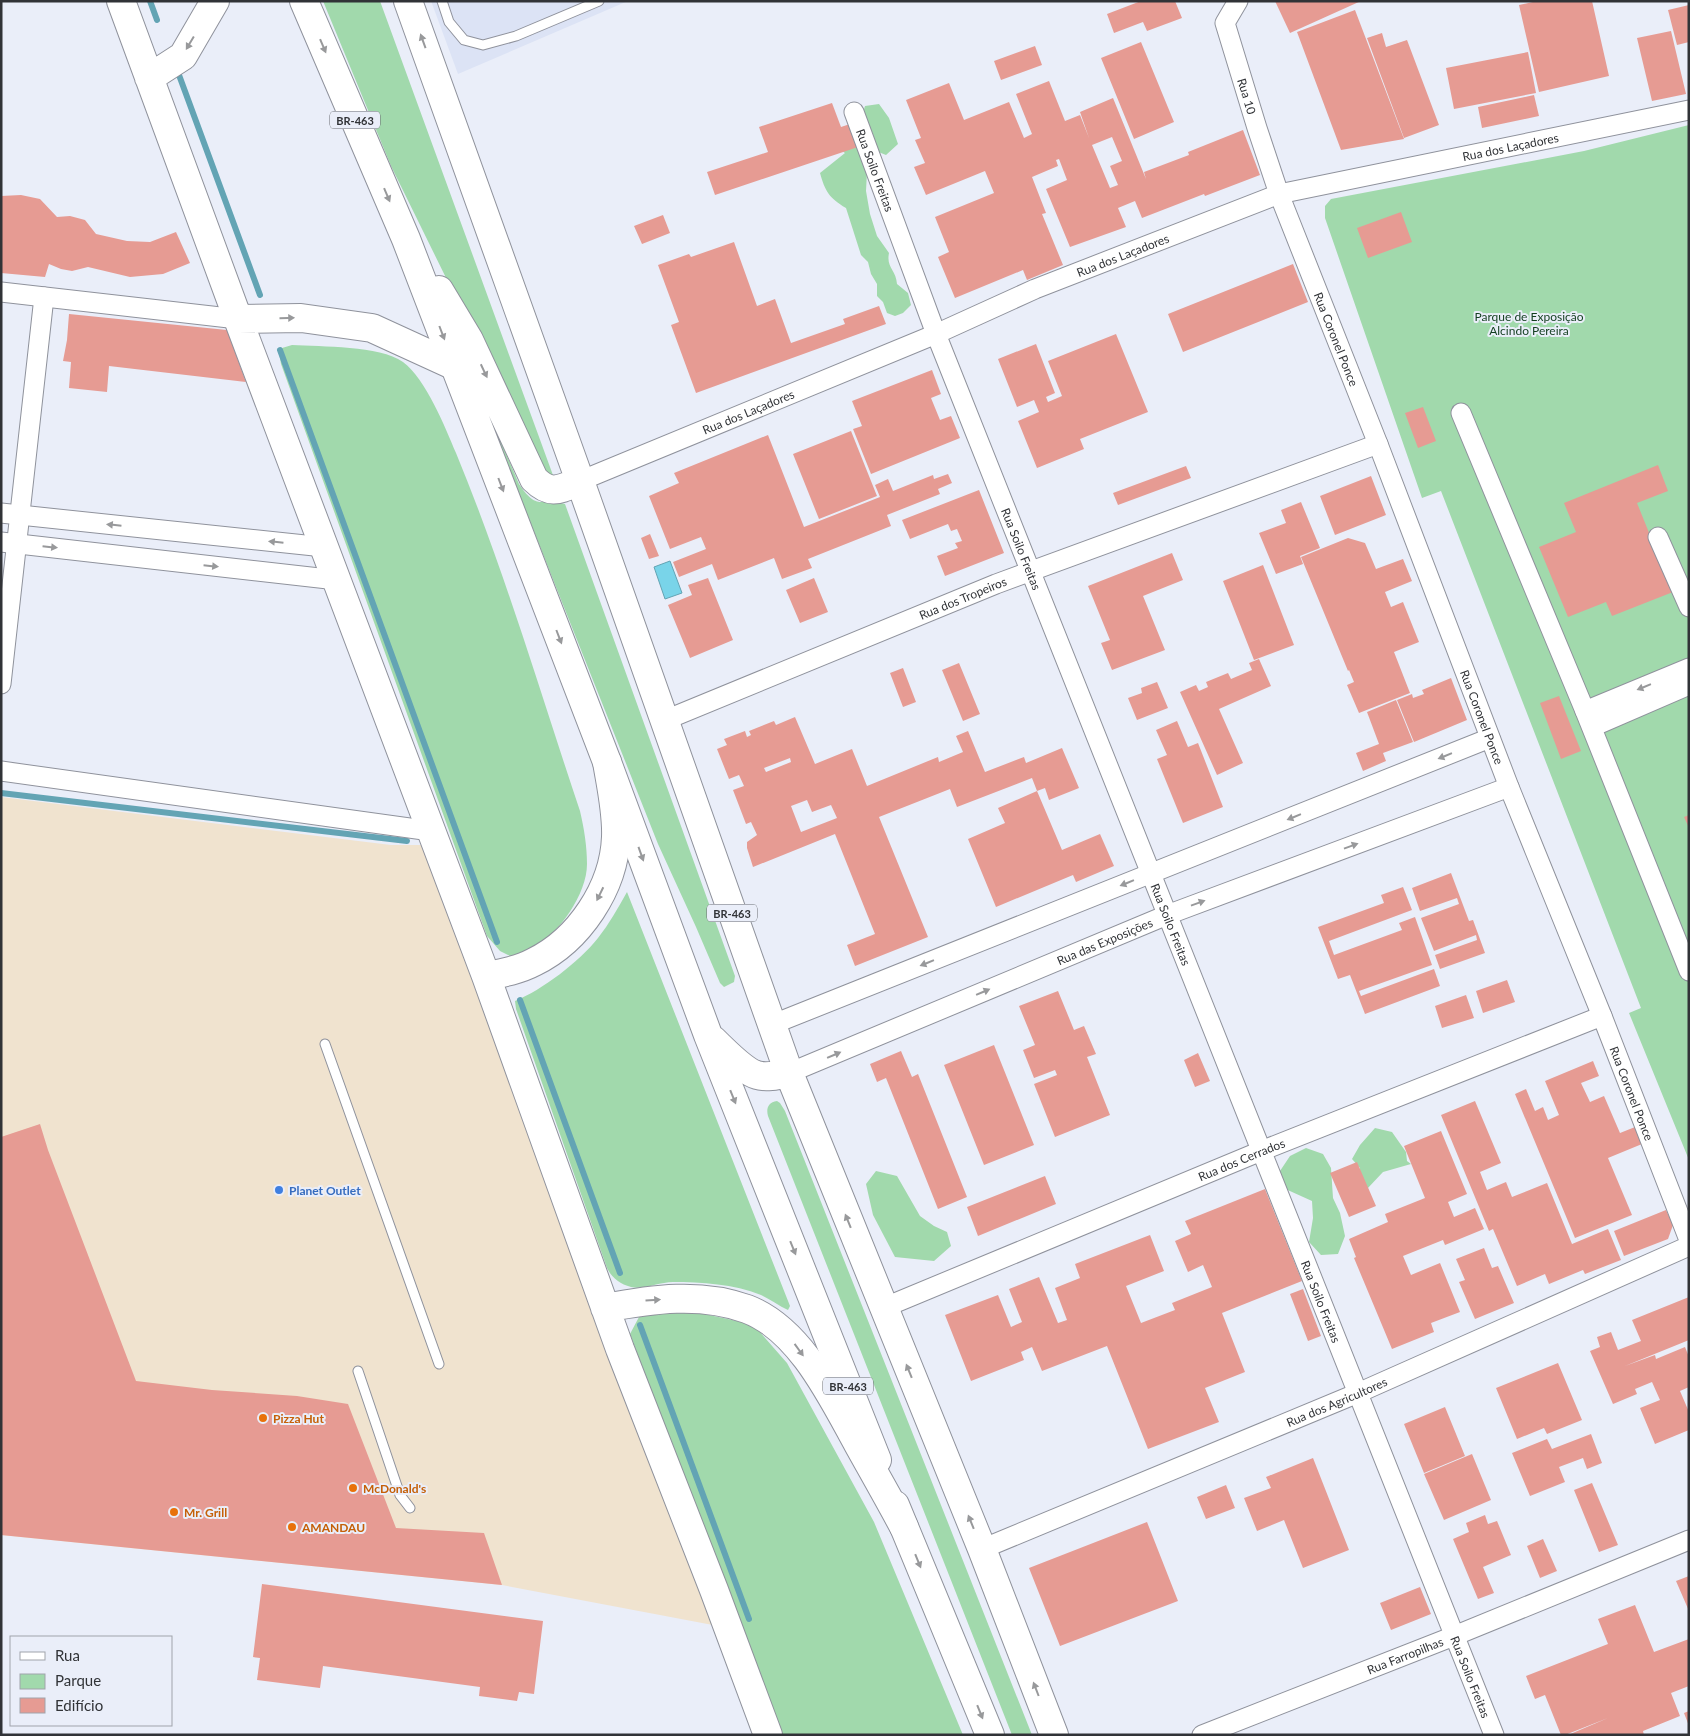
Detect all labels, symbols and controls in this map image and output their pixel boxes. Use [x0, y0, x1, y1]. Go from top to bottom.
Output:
one-way arrow [419, 33, 427, 48]
one-way arrow [186, 37, 195, 50]
one-way arrow [320, 39, 328, 53]
street label: Rua 10 [1235, 76, 1260, 116]
road number: BR-463 [330, 112, 380, 128]
street label: Rua Soilo Freitas [853, 127, 898, 214]
street label: Rua dos Laçadores [1461, 129, 1560, 164]
one-way arrow [384, 188, 392, 202]
street label: Rua dos Laçadores [1074, 230, 1171, 280]
street label: Rua Coronel Ponce [1311, 290, 1362, 388]
park label: Parque de Exposição Alcindo Pereira [1474, 309, 1584, 338]
one-way arrow [279, 314, 295, 322]
one-way arrow [439, 326, 447, 340]
one-way arrow [480, 364, 488, 378]
street label: Rua dos Laçadores [700, 386, 796, 437]
one-way arrow [497, 478, 505, 493]
street label: Rua Soilo Freitas [999, 506, 1045, 592]
one-way arrow [106, 521, 122, 529]
one-way arrow [268, 538, 284, 546]
one-way arrow [42, 543, 58, 551]
one-way arrow [203, 562, 219, 570]
street label: Rua dos Tropeiros [917, 573, 1009, 622]
one-way arrow [556, 629, 563, 644]
street label: Rua Coronel Ponce [1457, 668, 1507, 766]
one-way arrow [1636, 683, 1651, 691]
one-way arrow [1437, 752, 1452, 760]
one-way arrow [1287, 813, 1301, 821]
one-way arrow [1343, 842, 1358, 849]
one-way arrow [637, 847, 645, 862]
one-way arrow [1120, 880, 1134, 888]
street label: Rua Soilo Freitas [1148, 881, 1194, 967]
one-way arrow [596, 887, 604, 901]
one-way arrow [1191, 899, 1206, 907]
road number: BR-463 [707, 904, 757, 921]
street label: Rua das Exposições [1054, 914, 1155, 968]
one-way arrow [920, 960, 935, 967]
one-way arrow [976, 987, 990, 995]
street label: Rua Coronel Ponce [1607, 1044, 1657, 1143]
one-way arrow [826, 1050, 841, 1058]
one-way arrow [729, 1090, 737, 1104]
street label: Rua dos Cerrados [1196, 1135, 1287, 1184]
place label: Planet Outlet [289, 1183, 361, 1198]
marker: Planet Outlet [273, 1184, 285, 1196]
one-way arrow [844, 1213, 852, 1228]
one-way arrow [789, 1241, 797, 1256]
street label: Rua Soilo Freitas [1298, 1258, 1344, 1345]
one-way arrow [645, 1296, 661, 1304]
one-way arrow [794, 1343, 804, 1357]
one-way arrow [905, 1363, 913, 1378]
street label: Rua dos Agricultores [1284, 1374, 1389, 1429]
road number: BR-463 [823, 1378, 873, 1394]
place label: Pizza Hut [273, 1411, 324, 1426]
marker: Pizza Hut [257, 1412, 269, 1424]
place label: McDonald's [363, 1481, 426, 1496]
marker: McDonald's [347, 1482, 359, 1494]
place label: Mr. Grill [184, 1505, 227, 1520]
marker: Mr. Grill [168, 1506, 180, 1518]
one-way arrow [966, 1515, 974, 1529]
place label: AMANDAU [301, 1520, 365, 1535]
marker: AMANDAU [286, 1521, 298, 1533]
one-way arrow [914, 1554, 922, 1569]
street label: Rua Farropilhas [1365, 1634, 1445, 1677]
street label: Rua Soilo Freitas [1448, 1634, 1494, 1720]
legend [10, 1636, 172, 1726]
text: Rua [55, 1646, 80, 1664]
text: Parque [55, 1671, 101, 1689]
one-way arrow [1032, 1682, 1040, 1696]
text: Edifício [55, 1696, 103, 1714]
one-way arrow [977, 1704, 984, 1719]

